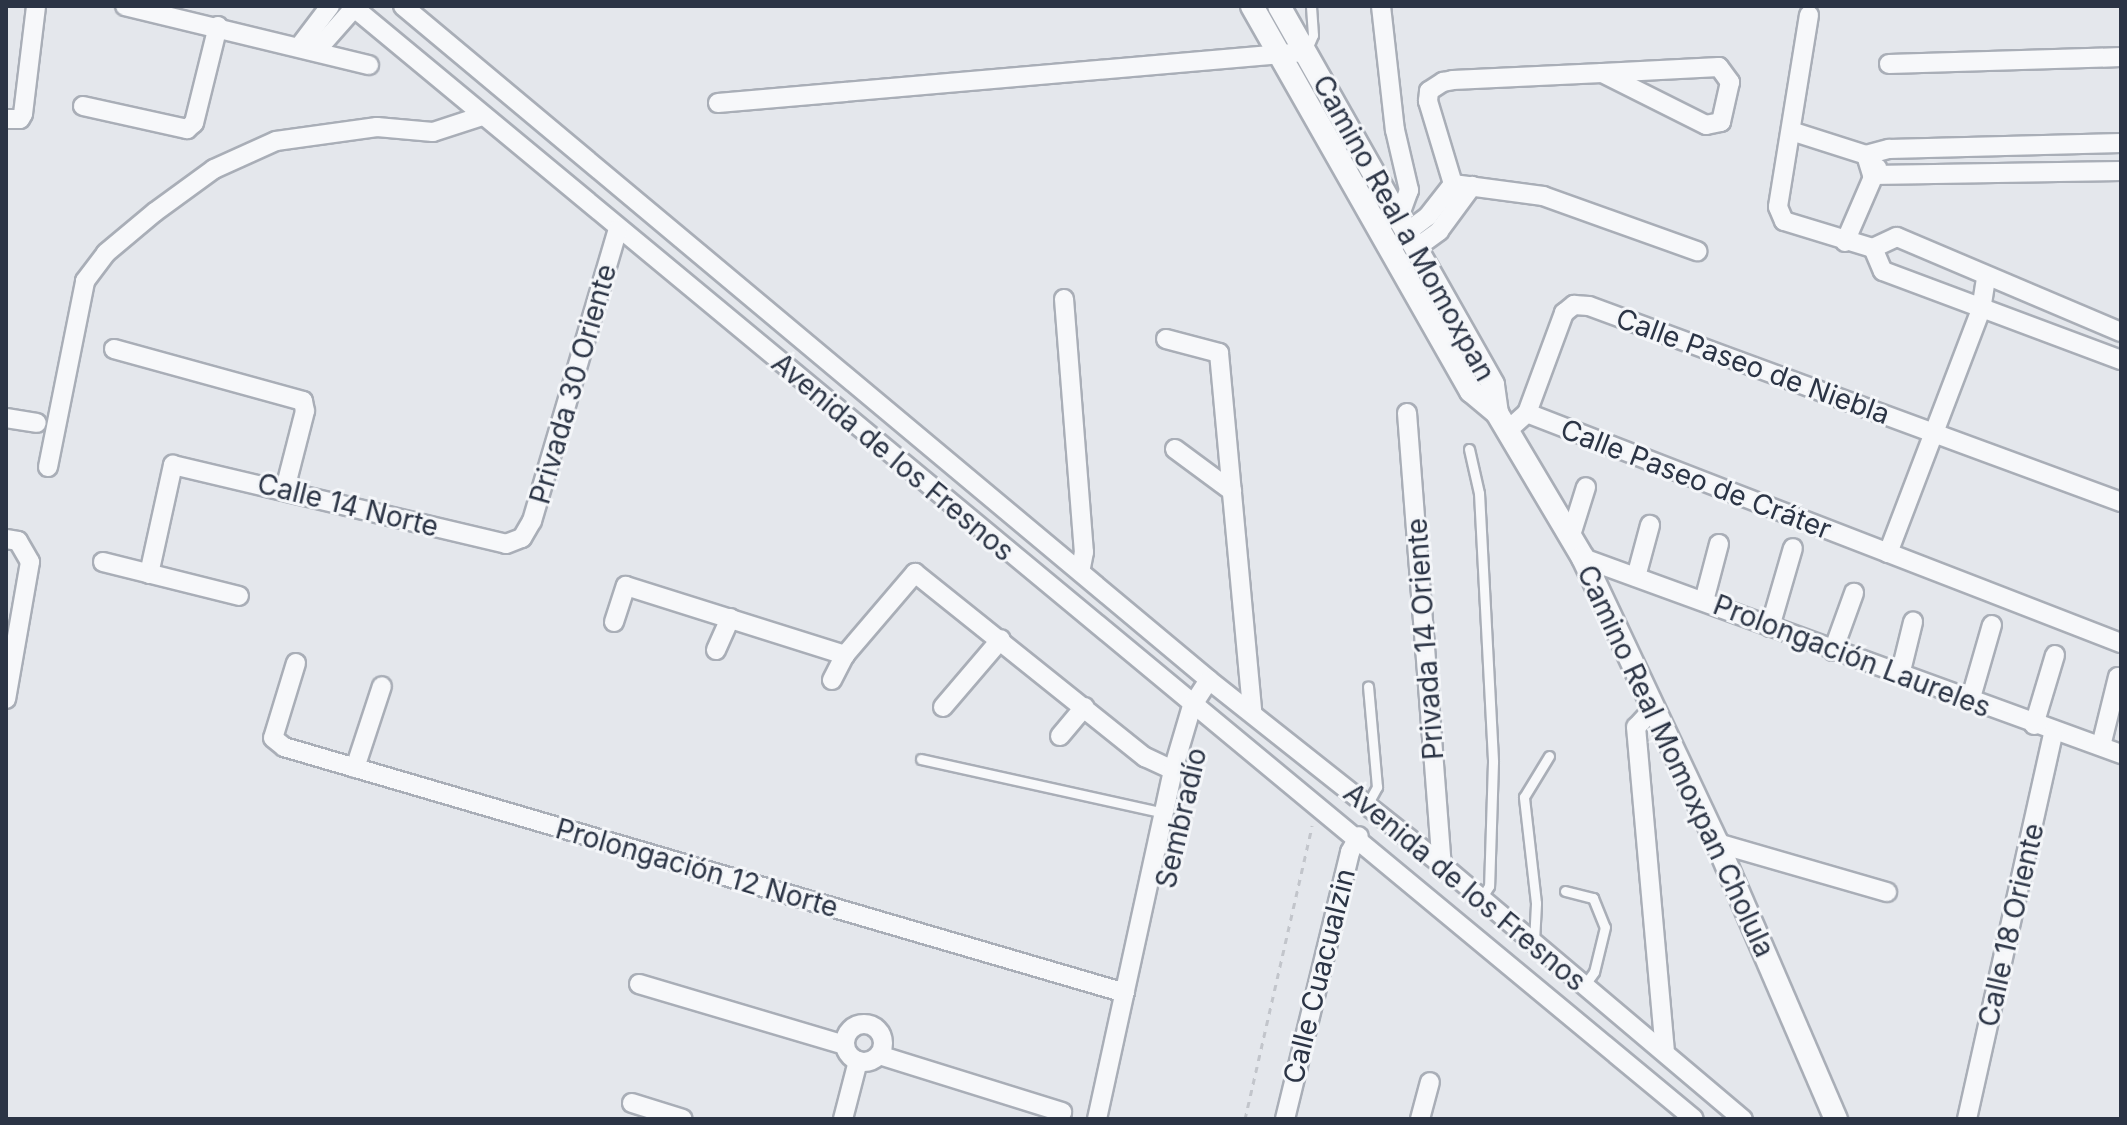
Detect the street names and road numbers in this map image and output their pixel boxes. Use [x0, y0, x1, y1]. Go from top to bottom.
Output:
street label: Camino Real a Momoxpan [1306, 69, 1502, 387]
street label: Privada 30 Oriente [523, 260, 623, 508]
street label: Calle Paseo de Niebla [1612, 301, 1894, 431]
street label: Avenida de los Fresnos [765, 346, 1021, 568]
street label: Calle Paseo de Cráter [1556, 412, 1836, 546]
street label: Calle 14 Norte [254, 466, 442, 544]
street label: Privada 14 Oriente [1400, 517, 1450, 761]
street label: Camino Real Momoxpan Cholula [1570, 560, 1782, 962]
street label: Prolongación Laureles [1709, 588, 1995, 724]
street label: Sembradío [1149, 745, 1213, 891]
street label: Avenida de los Fresnos [1337, 776, 1593, 998]
street label: Prolongación 12 Norte [552, 812, 842, 924]
street label: Calle 18 Oriente [1971, 820, 2051, 1030]
street label: Calle Cuacualzin [1276, 865, 1362, 1087]

